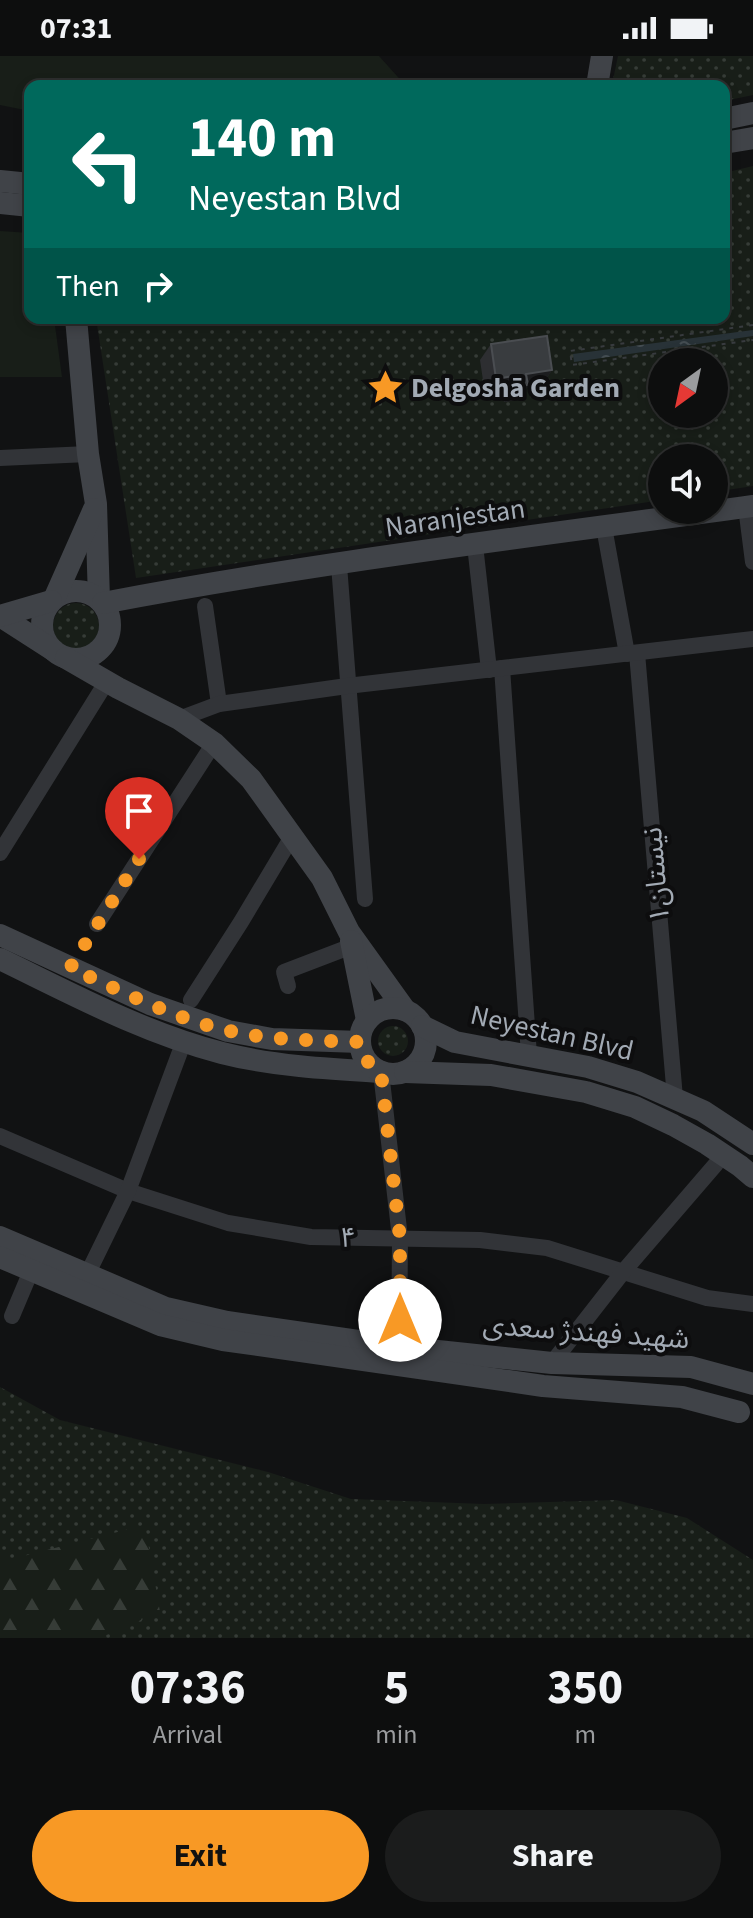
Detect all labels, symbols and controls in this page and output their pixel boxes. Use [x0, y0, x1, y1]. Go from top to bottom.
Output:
text: 07:31 [40, 7, 112, 50]
text: 140 m [188, 99, 336, 178]
icon: left [56, 112, 160, 216]
text: Neyestan Blvd [188, 173, 402, 224]
icon: right [136, 264, 180, 308]
text: Then [56, 265, 120, 308]
north arrow [648, 348, 728, 428]
map controls [648, 348, 728, 524]
place label: Delgoshā Garden [411, 368, 620, 408]
place icon: Delgoshā Garden [366, 369, 404, 407]
button: sound [648, 444, 728, 524]
street label: Naranjestan [382, 488, 528, 548]
pin [105, 777, 173, 859]
icon: arrive [117, 789, 161, 833]
street label: ۱نیستان [632, 826, 680, 924]
street label: Neyestan Blvd [467, 995, 637, 1071]
street label: ۴ [340, 1218, 356, 1258]
position arrow [358, 1278, 442, 1362]
street label: شهید فهندژ سعدی [481, 1305, 691, 1359]
text: 07:36 [130, 1654, 246, 1722]
text: 5 [384, 1654, 409, 1722]
text: 350 [547, 1654, 623, 1722]
text: Arrival [153, 1716, 223, 1753]
text: min [375, 1716, 417, 1753]
text: m [574, 1716, 596, 1753]
button: Exit [32, 1810, 369, 1902]
button: Share [385, 1810, 721, 1902]

